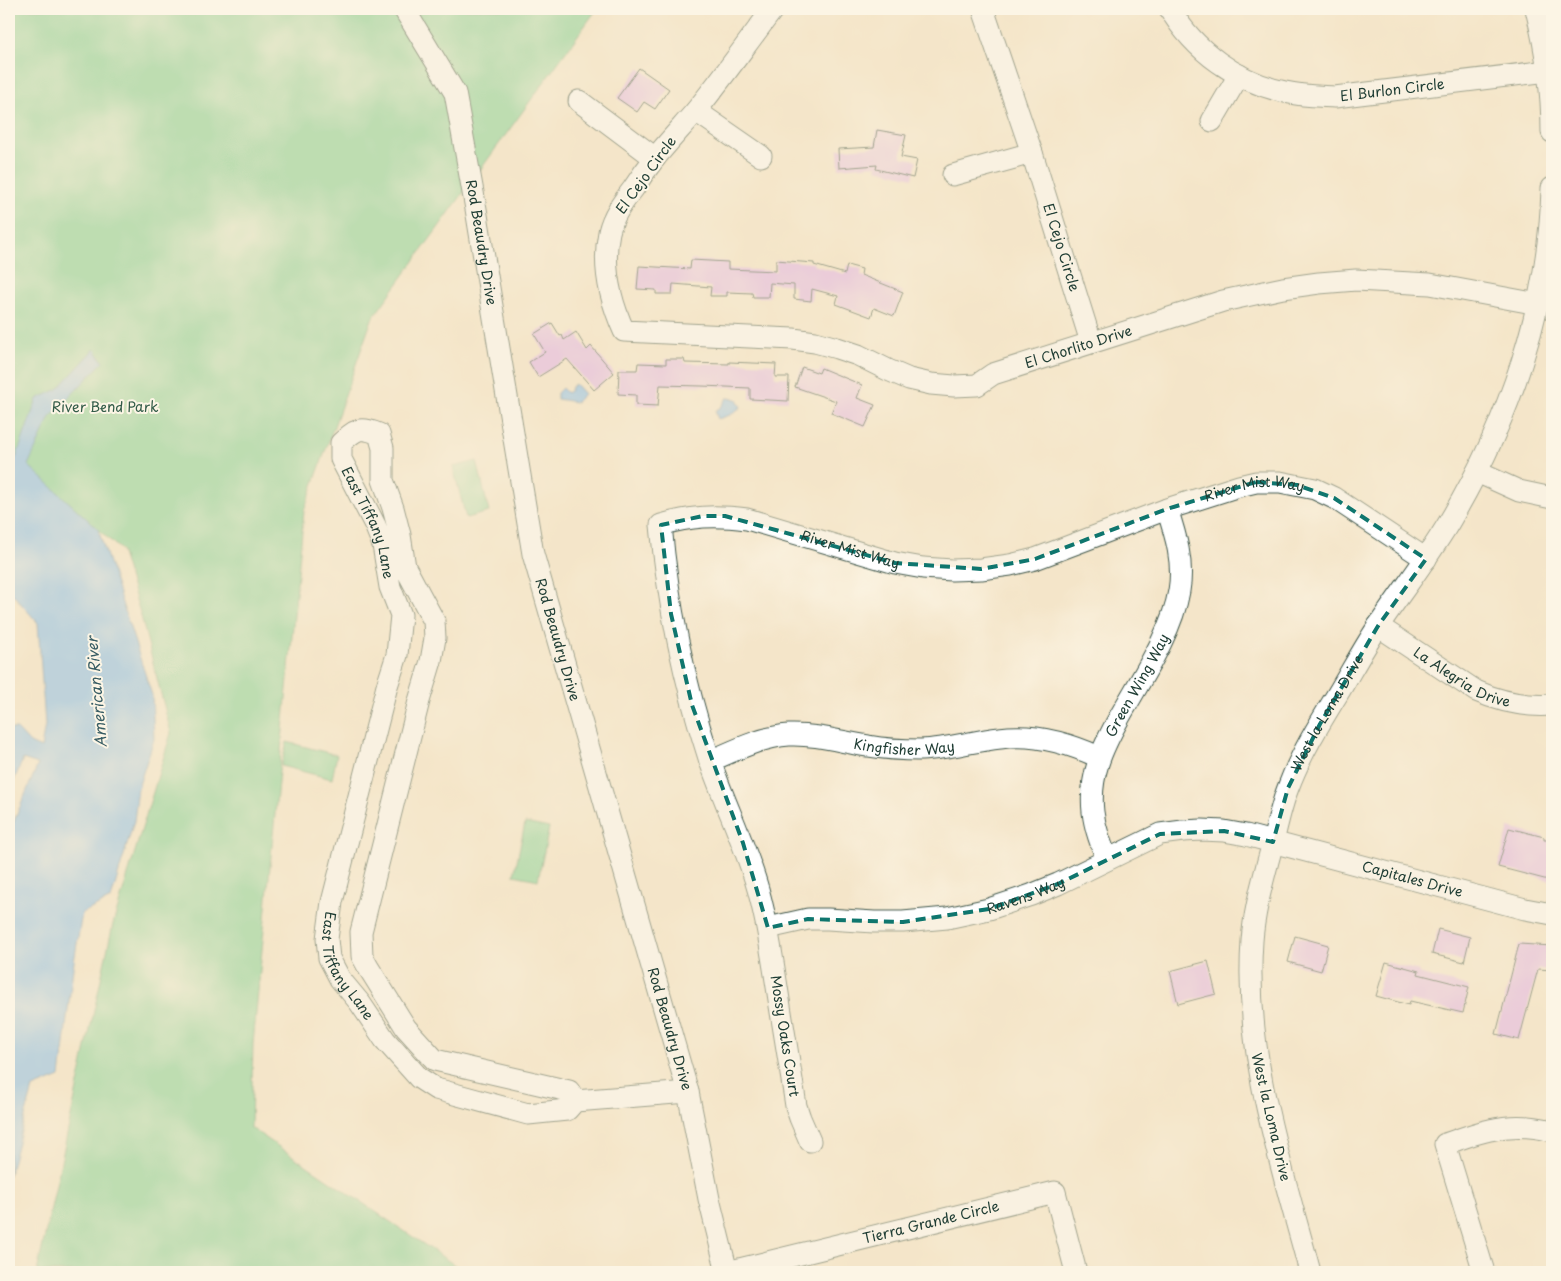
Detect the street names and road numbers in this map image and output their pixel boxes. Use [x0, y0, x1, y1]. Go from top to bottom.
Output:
street label: El Burlon Circle [1339, 73, 1446, 106]
street label: El Cejo Circle [610, 131, 681, 218]
street label: Rod Beaudry Drive [461, 178, 503, 307]
street label: El Cejo Circle [1038, 200, 1086, 294]
street label: El Chorlito Drive [1022, 320, 1134, 373]
street label: East Tiffany Lane [337, 463, 400, 581]
street label: River Mist Way [1201, 470, 1306, 507]
street label: River Mist Way [798, 525, 901, 574]
street label: Rod Beaudry Drive [531, 576, 586, 703]
street label: Green Wing Way [1100, 630, 1174, 741]
street label: La Alegria Drive [1410, 641, 1513, 712]
street label: West la Loma Drive [1285, 650, 1368, 775]
street label: Kingfisher Way [852, 733, 956, 760]
street label: Capitales Drive [1360, 855, 1465, 902]
street label: Ravens Way [983, 871, 1068, 919]
street label: East Tiffany Lane [317, 910, 380, 1024]
street label: Rod Beaudry Drive [643, 965, 698, 1093]
street label: Mossy Oaks Court [766, 974, 805, 1098]
street label: West la Loma Drive [1246, 1051, 1296, 1183]
street label: Tierra Grande Circle [860, 1195, 1002, 1249]

